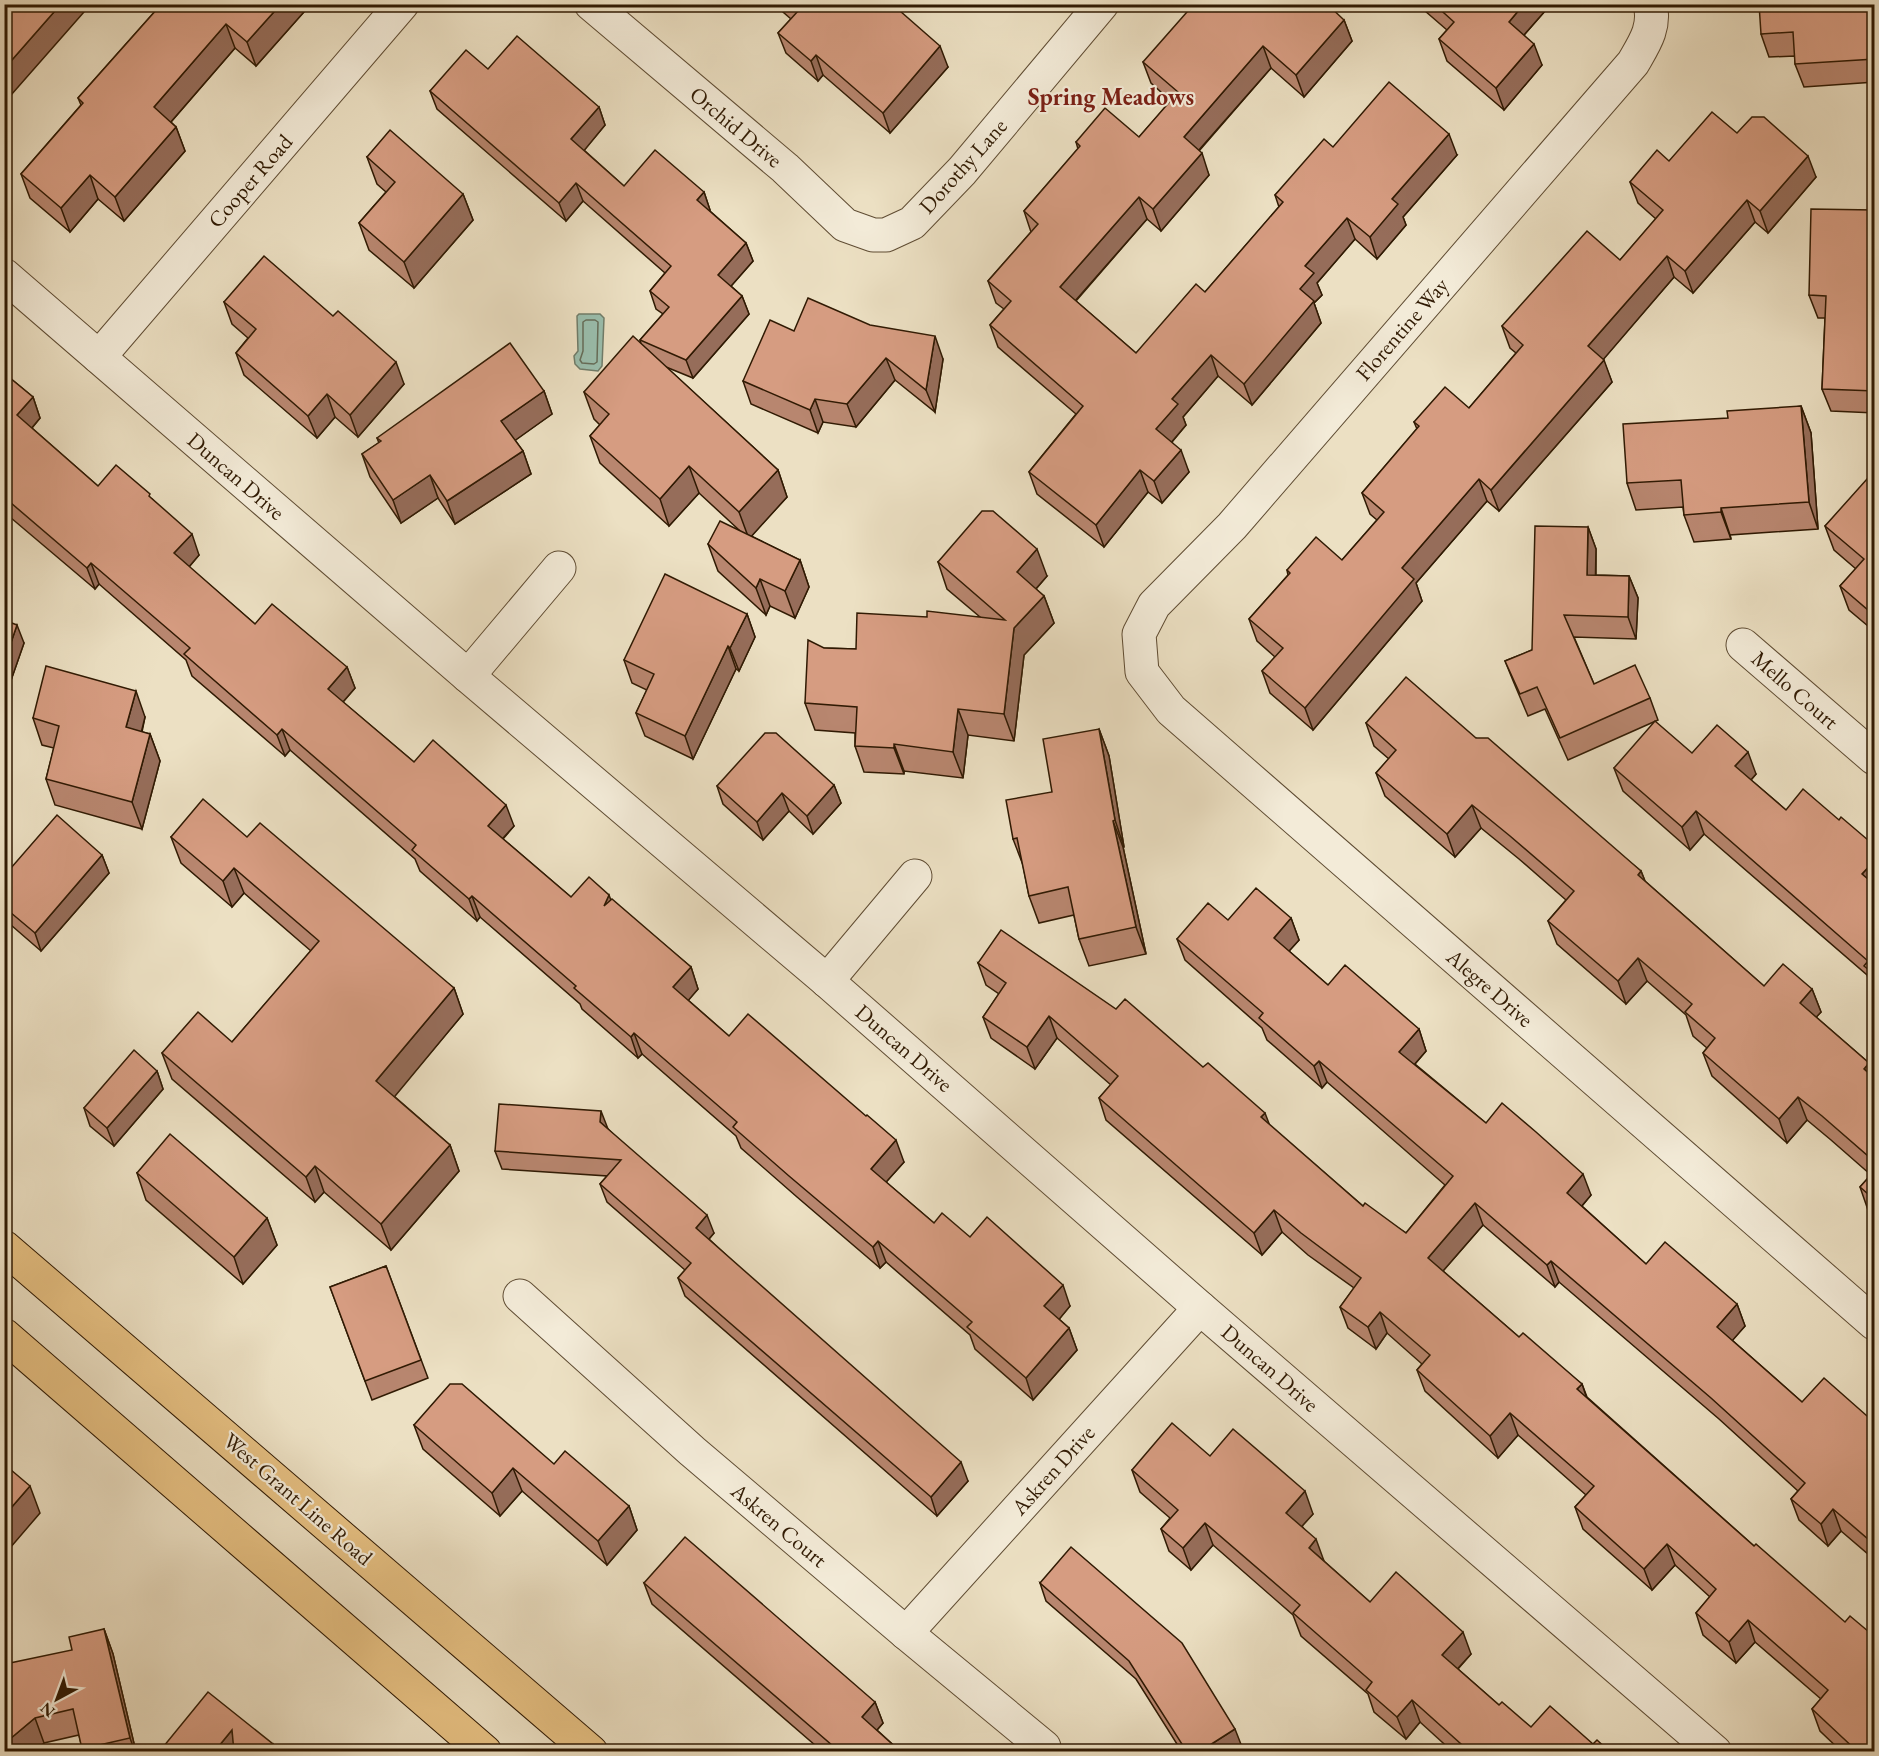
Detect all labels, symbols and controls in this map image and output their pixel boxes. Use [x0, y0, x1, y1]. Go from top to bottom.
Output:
street label: Orchid Drive [684, 80, 789, 174]
district label: Spring Meadows [1028, 81, 1194, 113]
street label: Dorothy Lane [912, 112, 1014, 220]
street label: Cooper Road [201, 127, 299, 234]
street label: Florentine Way [1349, 271, 1455, 387]
street label: Duncan Drive [181, 426, 291, 527]
street label: Mello Court [1745, 644, 1845, 736]
street label: Alegre Drive [1440, 942, 1540, 1034]
street label: Duncan Drive [849, 998, 959, 1099]
street label: Duncan Drive [1215, 1318, 1325, 1419]
street label: Askren Drive [1004, 1419, 1101, 1522]
street label: West Grant Line Road [217, 1426, 379, 1572]
street label: Askren Court [724, 1476, 833, 1574]
north arrow [27, 1669, 87, 1729]
text: N [36, 1698, 59, 1722]

